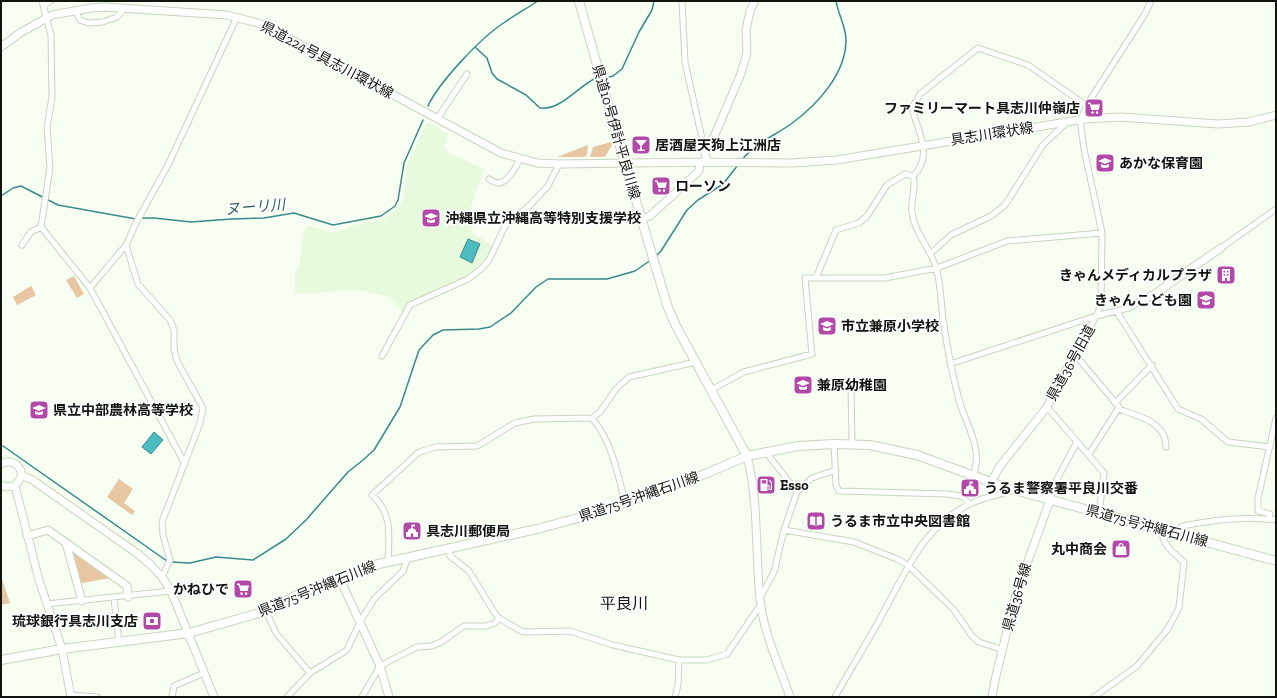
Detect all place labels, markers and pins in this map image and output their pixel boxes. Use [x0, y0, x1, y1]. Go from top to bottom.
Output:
supermarket icon: ファミリーマート具志川仲嶺店 [1083, 97, 1105, 119]
place label: ファミリーマート具志川仲嶺店 [884, 100, 1080, 117]
bar icon: 居酒屋天狗上江洲店 [630, 134, 652, 156]
place label: 居酒屋天狗上江洲店 [655, 137, 781, 154]
school or university icon: あかな保育園 [1094, 152, 1116, 174]
place label: あかな保育園 [1119, 155, 1203, 172]
supermarket icon: ローソン [650, 175, 672, 197]
place label: ローソン [675, 178, 731, 195]
school or university icon: 沖縄県立沖縄高等特別支援学校 [420, 207, 442, 229]
place label: 沖縄県立沖縄高等特別支援学校 [445, 210, 641, 227]
building icon: きゃんメディカルプラザ [1215, 264, 1237, 286]
place label: きゃんメディカルプラザ [1059, 267, 1212, 284]
school or university icon: きゃんこども園 [1195, 289, 1217, 311]
place label: きゃんこども園 [1094, 292, 1192, 309]
school or university icon: 市立兼原小学校 [816, 315, 838, 337]
place label: 市立兼原小学校 [841, 318, 939, 335]
school or university icon: 兼原幼稚園 [792, 374, 814, 396]
place label: 兼原幼稚園 [817, 377, 887, 394]
school or university icon: 県立中部農林高等学校 [28, 399, 50, 421]
place label: 県立中部農林高等学校 [53, 402, 193, 419]
fuel station icon: Esso [755, 474, 777, 496]
place label: Esso [780, 477, 809, 494]
public building icon: うるま警察署平良川交番 [959, 477, 981, 499]
place label: うるま警察署平良川交番 [984, 480, 1138, 497]
library icon: うるま市立中央図書館 [805, 510, 827, 532]
place label: うるま市立中央図書館 [830, 513, 970, 530]
public building icon: 具志川郵便局 [401, 520, 423, 542]
place label: 具志川郵便局 [426, 523, 510, 540]
shop icon: 丸中商会 [1110, 538, 1132, 560]
place label: 丸中商会 [1051, 541, 1107, 558]
supermarket icon: かねひで [232, 578, 254, 600]
place label: かねひで [173, 581, 229, 598]
bank icon: 琉球銀行具志川支店 [141, 610, 163, 632]
place label: 琉球銀行具志川支店 [12, 613, 138, 630]

